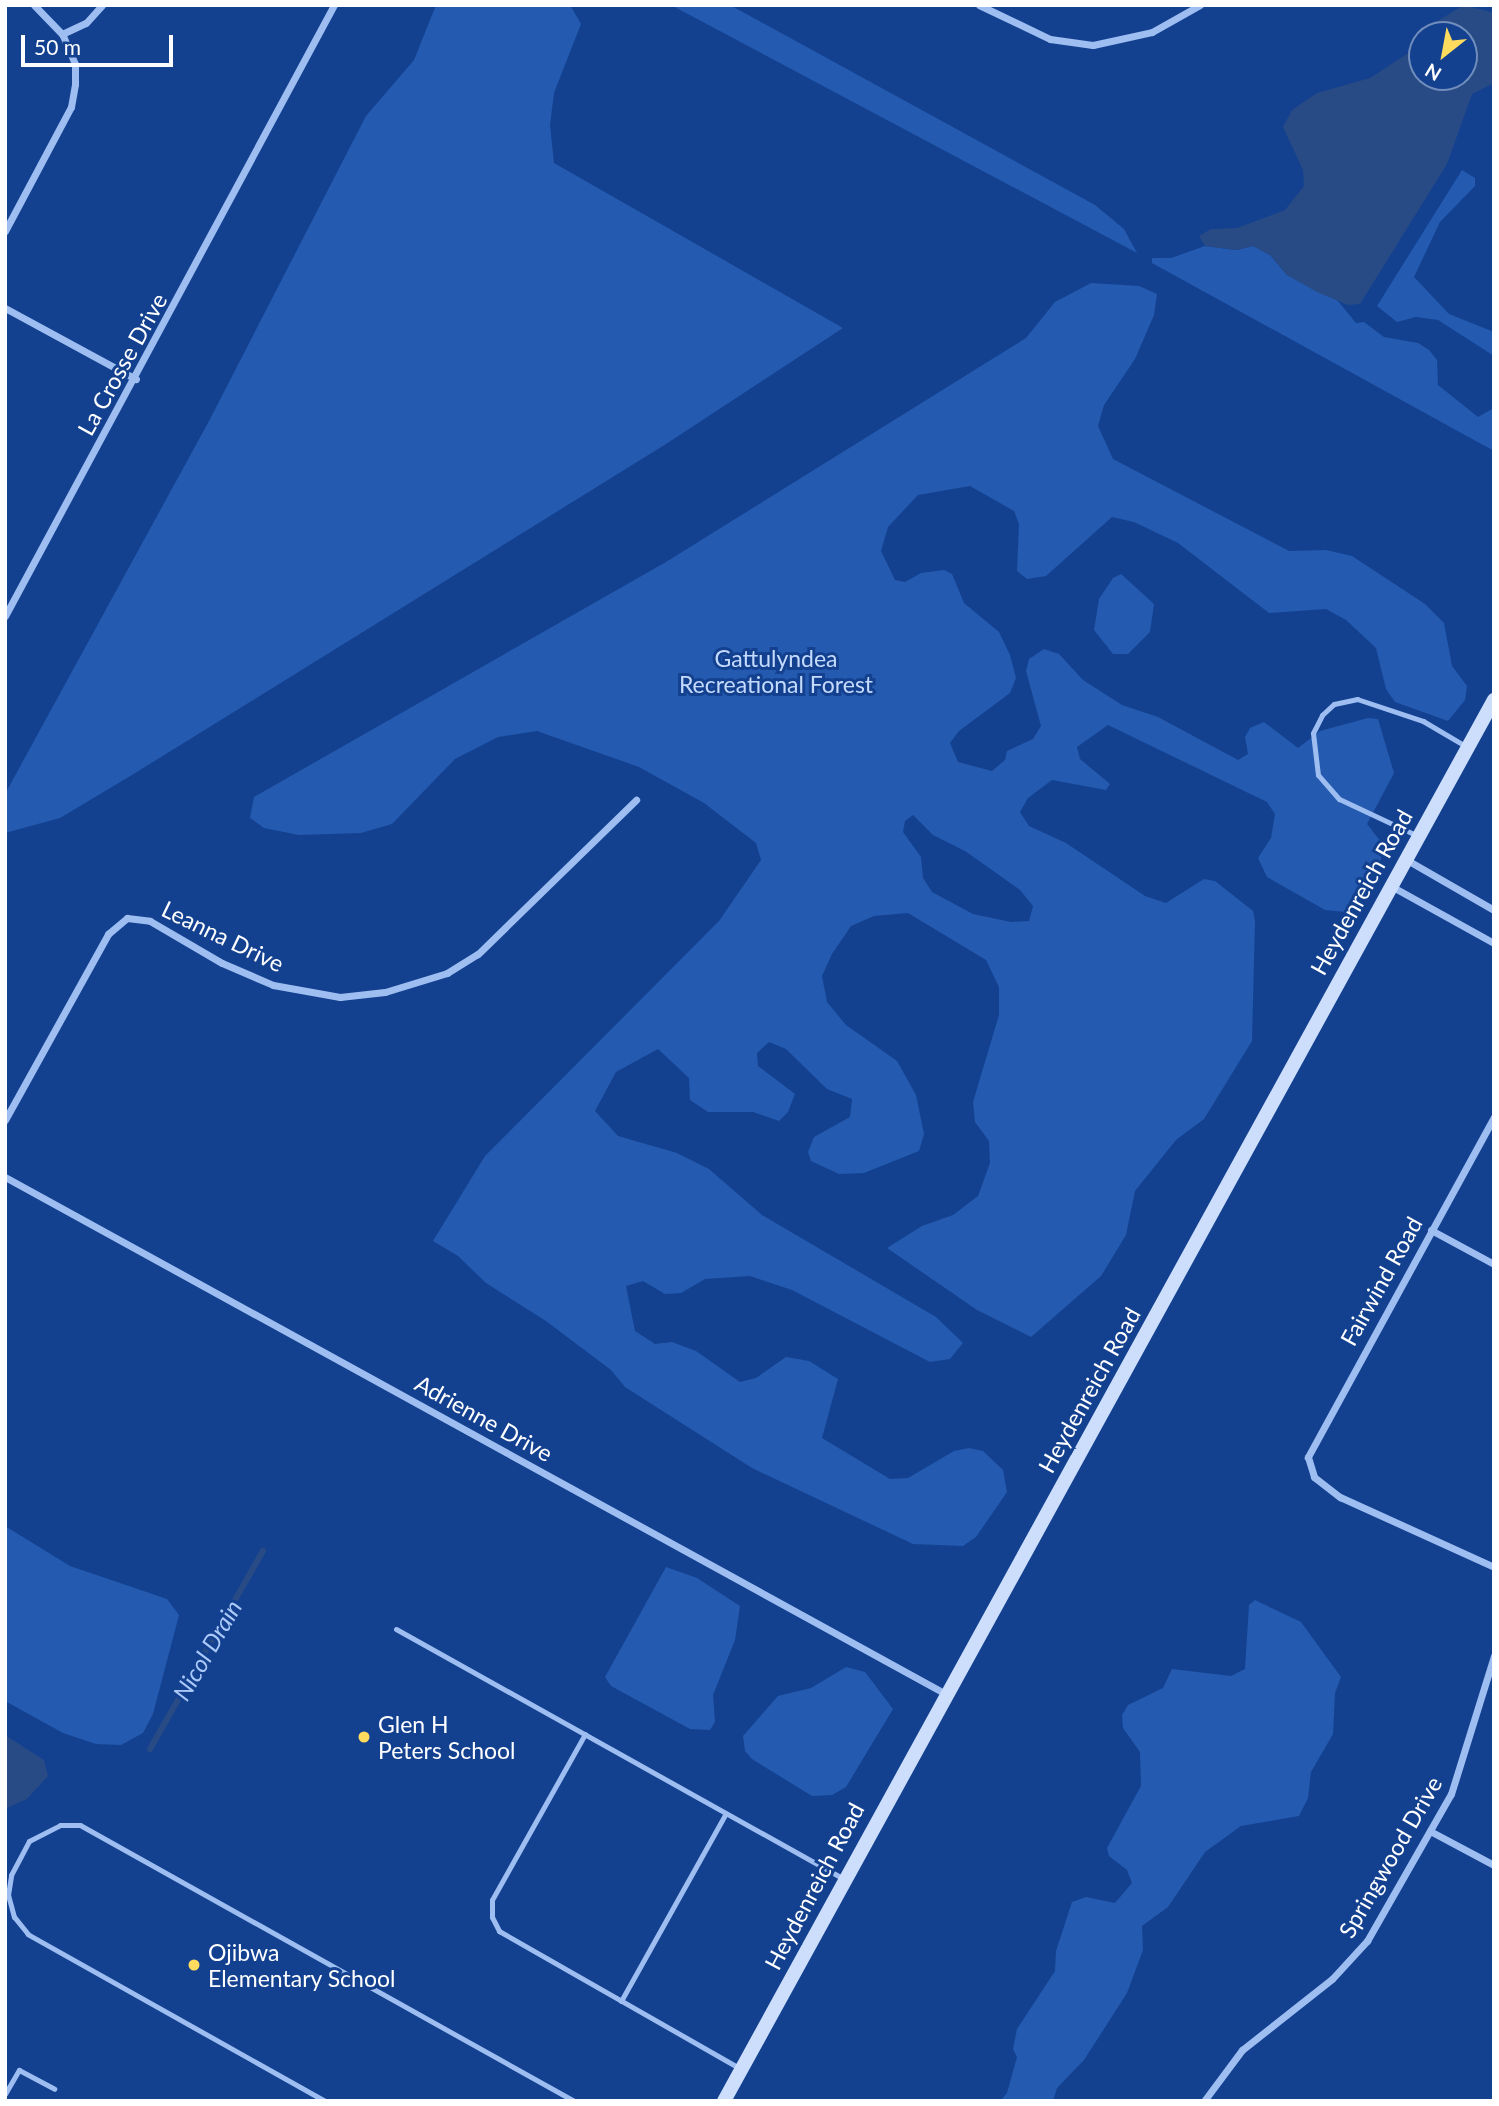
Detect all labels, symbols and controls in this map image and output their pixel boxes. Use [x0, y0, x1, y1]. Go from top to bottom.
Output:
scale bar [24, 21, 177, 65]
north arrow [1408, 21, 1478, 91]
text: 50 m [34, 34, 81, 59]
text: N [1421, 59, 1445, 86]
street label: La Crosse Drive [72, 288, 172, 440]
park label: Gattulyndea Recreational Forest [679, 644, 873, 698]
street label: Heydenreich Road [1304, 805, 1418, 979]
street label: Leanna Drive [157, 895, 289, 977]
street label: Fairwind Road [1334, 1212, 1428, 1350]
street label: Heydenreich Road [1032, 1303, 1146, 1477]
street label: Adrienne Drive [411, 1369, 557, 1467]
water label: Nicol Drain [167, 1595, 247, 1705]
place label: Glen H Peters School [378, 1710, 515, 1764]
marker: Glen H Peters School [356, 1729, 372, 1745]
street label: Springwood Drive [1333, 1772, 1447, 1942]
street label: Heydenreich Road [758, 1798, 870, 1974]
place label: Ojibwa Elementary School [208, 1938, 396, 1992]
marker: Ojibwa Elementary School [186, 1957, 202, 1973]

